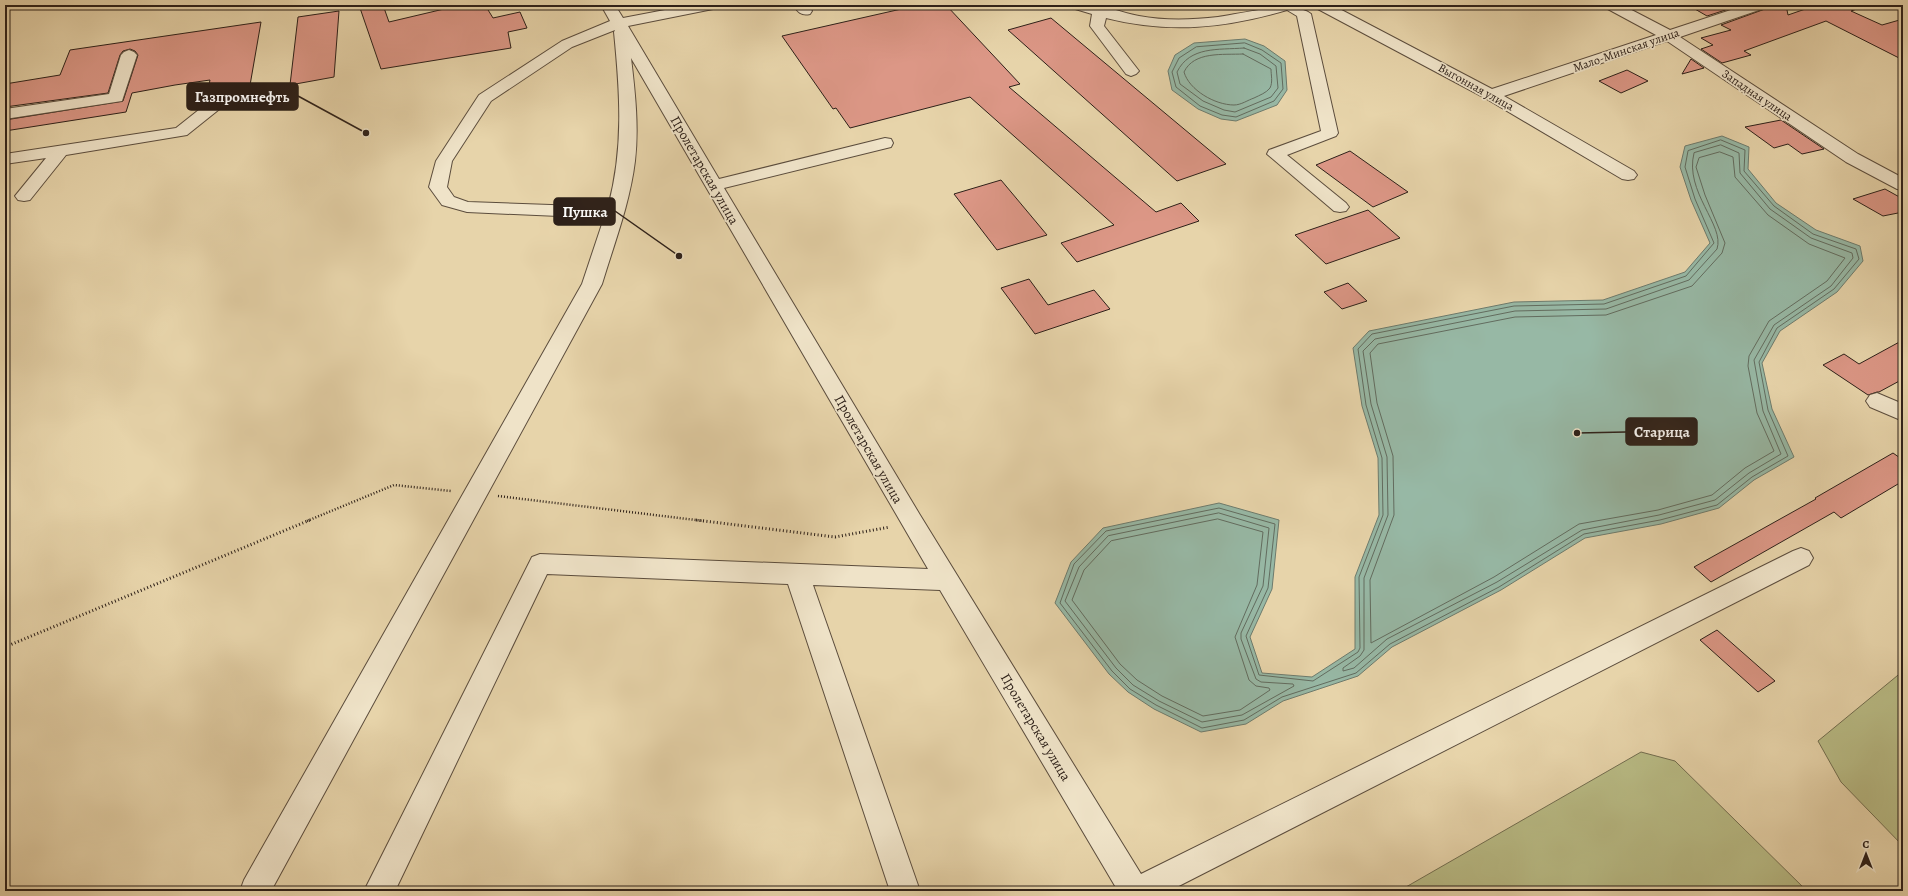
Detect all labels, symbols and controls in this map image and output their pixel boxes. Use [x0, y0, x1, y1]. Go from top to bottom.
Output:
street label: Мало-Минская улица [1571, 24, 1682, 76]
street label: Выгонная улица [1435, 60, 1517, 115]
street label: Западная улица [1719, 66, 1796, 125]
callout: Газпромнефть [187, 83, 298, 110]
text: Газпромнефть [195, 87, 289, 107]
street label: Пролетарская улица [666, 112, 744, 229]
callout: Пушка [554, 198, 615, 225]
text: Пушка [562, 202, 608, 222]
street label: Пролетарская улица [830, 391, 908, 508]
callout: Старица [1626, 418, 1697, 445]
text: Старица [1634, 422, 1691, 442]
street label: Пролетарская улица [996, 670, 1076, 785]
north arrow [1846, 834, 1886, 874]
text: С [1863, 837, 1870, 852]

